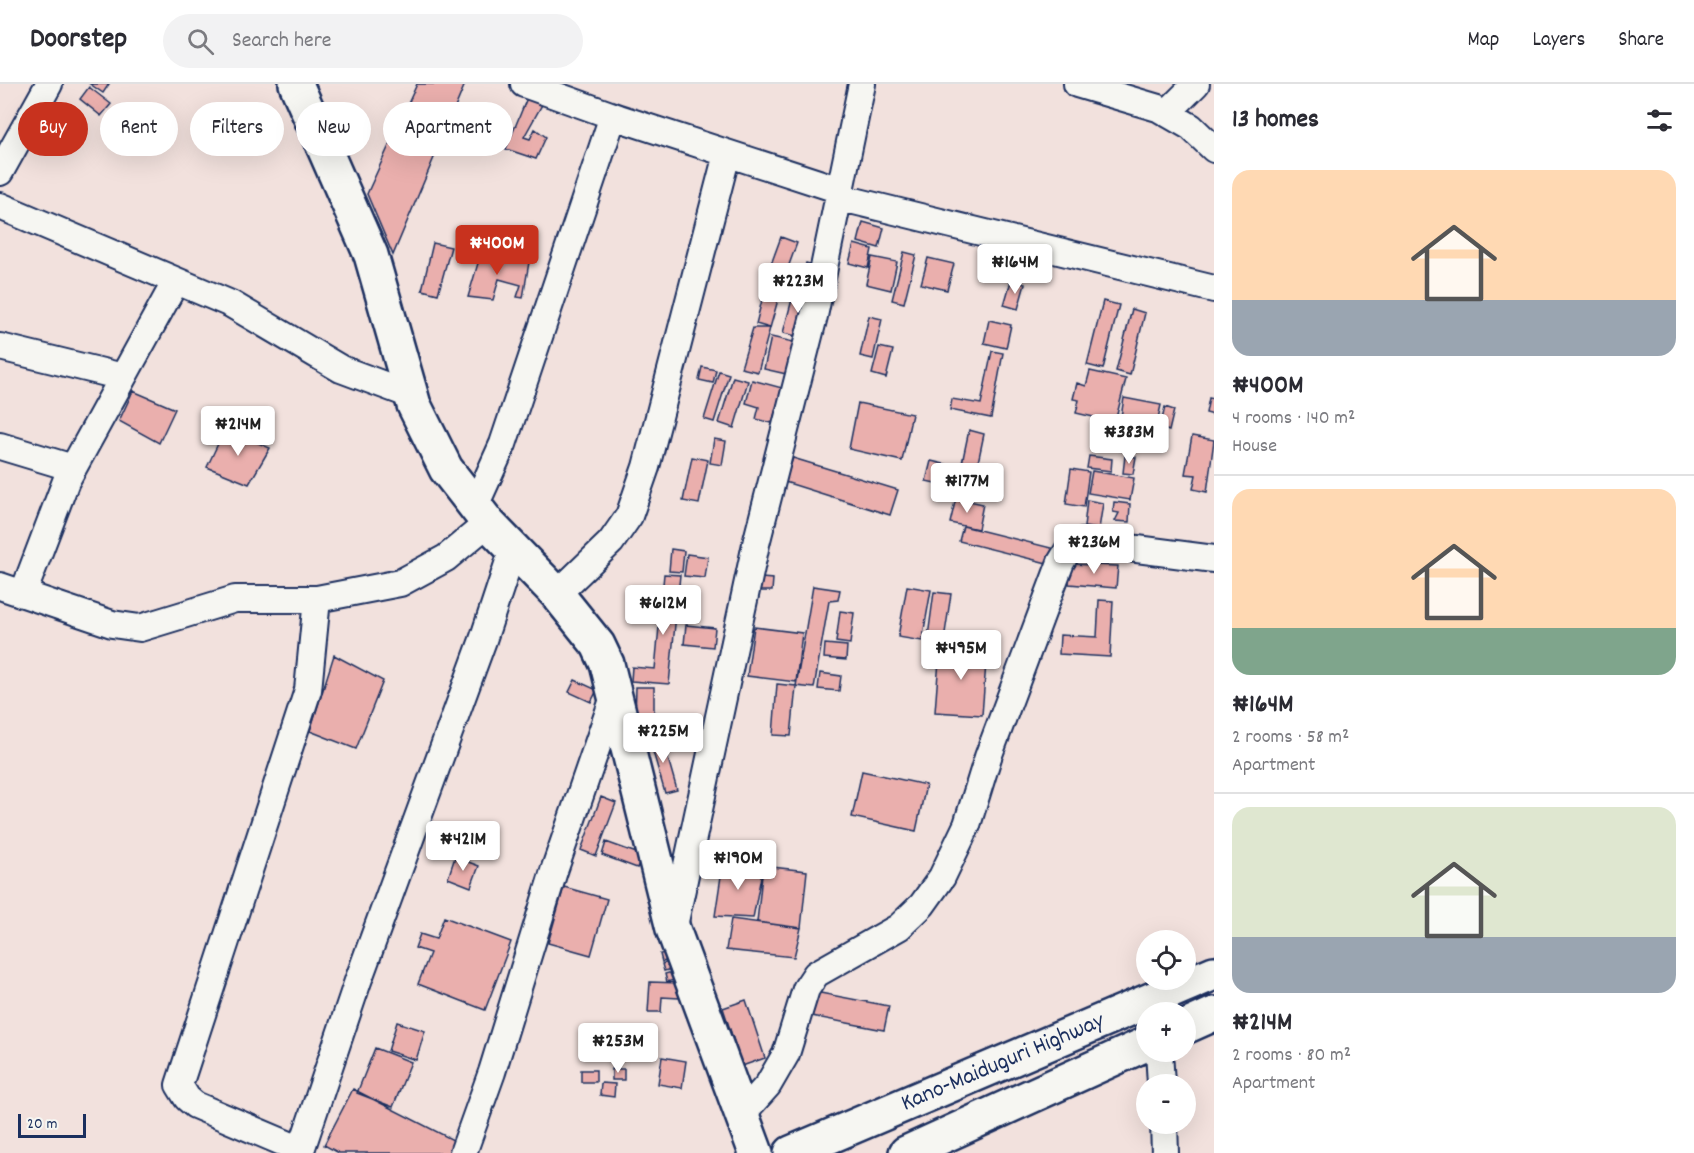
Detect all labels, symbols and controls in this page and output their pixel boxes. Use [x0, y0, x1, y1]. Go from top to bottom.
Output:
search box [163, 14, 583, 68]
text: Doorstep [30, 21, 127, 61]
icon: search [184, 25, 217, 58]
text: Search here [232, 26, 332, 57]
text: Map [1468, 26, 1499, 56]
text: Layers [1532, 26, 1585, 56]
text: Share [1618, 26, 1664, 56]
chip: Buy [18, 102, 88, 156]
chip: Rent [100, 102, 178, 156]
chip: Filters [190, 102, 284, 156]
chip: New [296, 102, 371, 156]
chip: Apartment [383, 102, 513, 156]
text: 13 homes [1232, 102, 1319, 139]
icon: filters [1643, 104, 1676, 137]
icon: home [1400, 209, 1508, 317]
pin: ₦400M [455, 225, 539, 276]
text: ₦400M [470, 230, 524, 258]
pin: ₦164M [973, 244, 1057, 295]
text: ₦164M [991, 249, 1039, 277]
pin: ₦223M [756, 263, 840, 314]
text: ₦223M [772, 268, 824, 296]
text: ₦400M [1232, 368, 1303, 405]
text: 4 rooms · 140 m² [1232, 405, 1355, 433]
pin: ₦214M [196, 406, 280, 457]
text: ₦214M [215, 411, 261, 439]
pin: ₦383M [1087, 414, 1171, 465]
text: ₦383M [1104, 419, 1154, 447]
text: House [1232, 433, 1277, 461]
pin: ₦177M [925, 463, 1009, 514]
text: ₦177M [945, 468, 989, 496]
pin: ₦236M [1052, 524, 1136, 575]
icon: home [1400, 528, 1508, 636]
text: ₦236M [1068, 529, 1120, 557]
pin: ₦612M [621, 585, 705, 636]
text: ₦612M [639, 590, 687, 618]
pin: ₦495M [919, 630, 1003, 681]
text: ₦495M [935, 635, 987, 663]
text: ₦164M [1232, 687, 1294, 724]
pin: ₦225M [621, 713, 705, 764]
text: ₦225M [637, 718, 689, 746]
text: 2 rooms · 58 m² [1232, 724, 1349, 752]
text: Apartment [1232, 752, 1315, 780]
pin: ₦421M [421, 821, 505, 872]
text: ₦421M [440, 826, 486, 854]
pin: ₦190M [696, 840, 780, 891]
text: ₦190M [713, 845, 763, 873]
icon: home [1400, 846, 1508, 954]
map controls [1136, 930, 1196, 1134]
button: locate [1136, 930, 1196, 990]
button: + [1136, 1002, 1196, 1062]
street label: Kano-Maiduguri Highway [896, 1004, 1111, 1121]
text: ₦214M [1232, 1005, 1292, 1042]
pin: ₦253M [576, 1023, 660, 1074]
text: ₦253M [592, 1028, 644, 1056]
text: 2 rooms · 80 m² [1232, 1042, 1351, 1070]
text: Apartment [1232, 1070, 1315, 1098]
button: − [1136, 1074, 1196, 1134]
scale bar [18, 1111, 86, 1138]
text: 20 m [27, 1113, 57, 1136]

